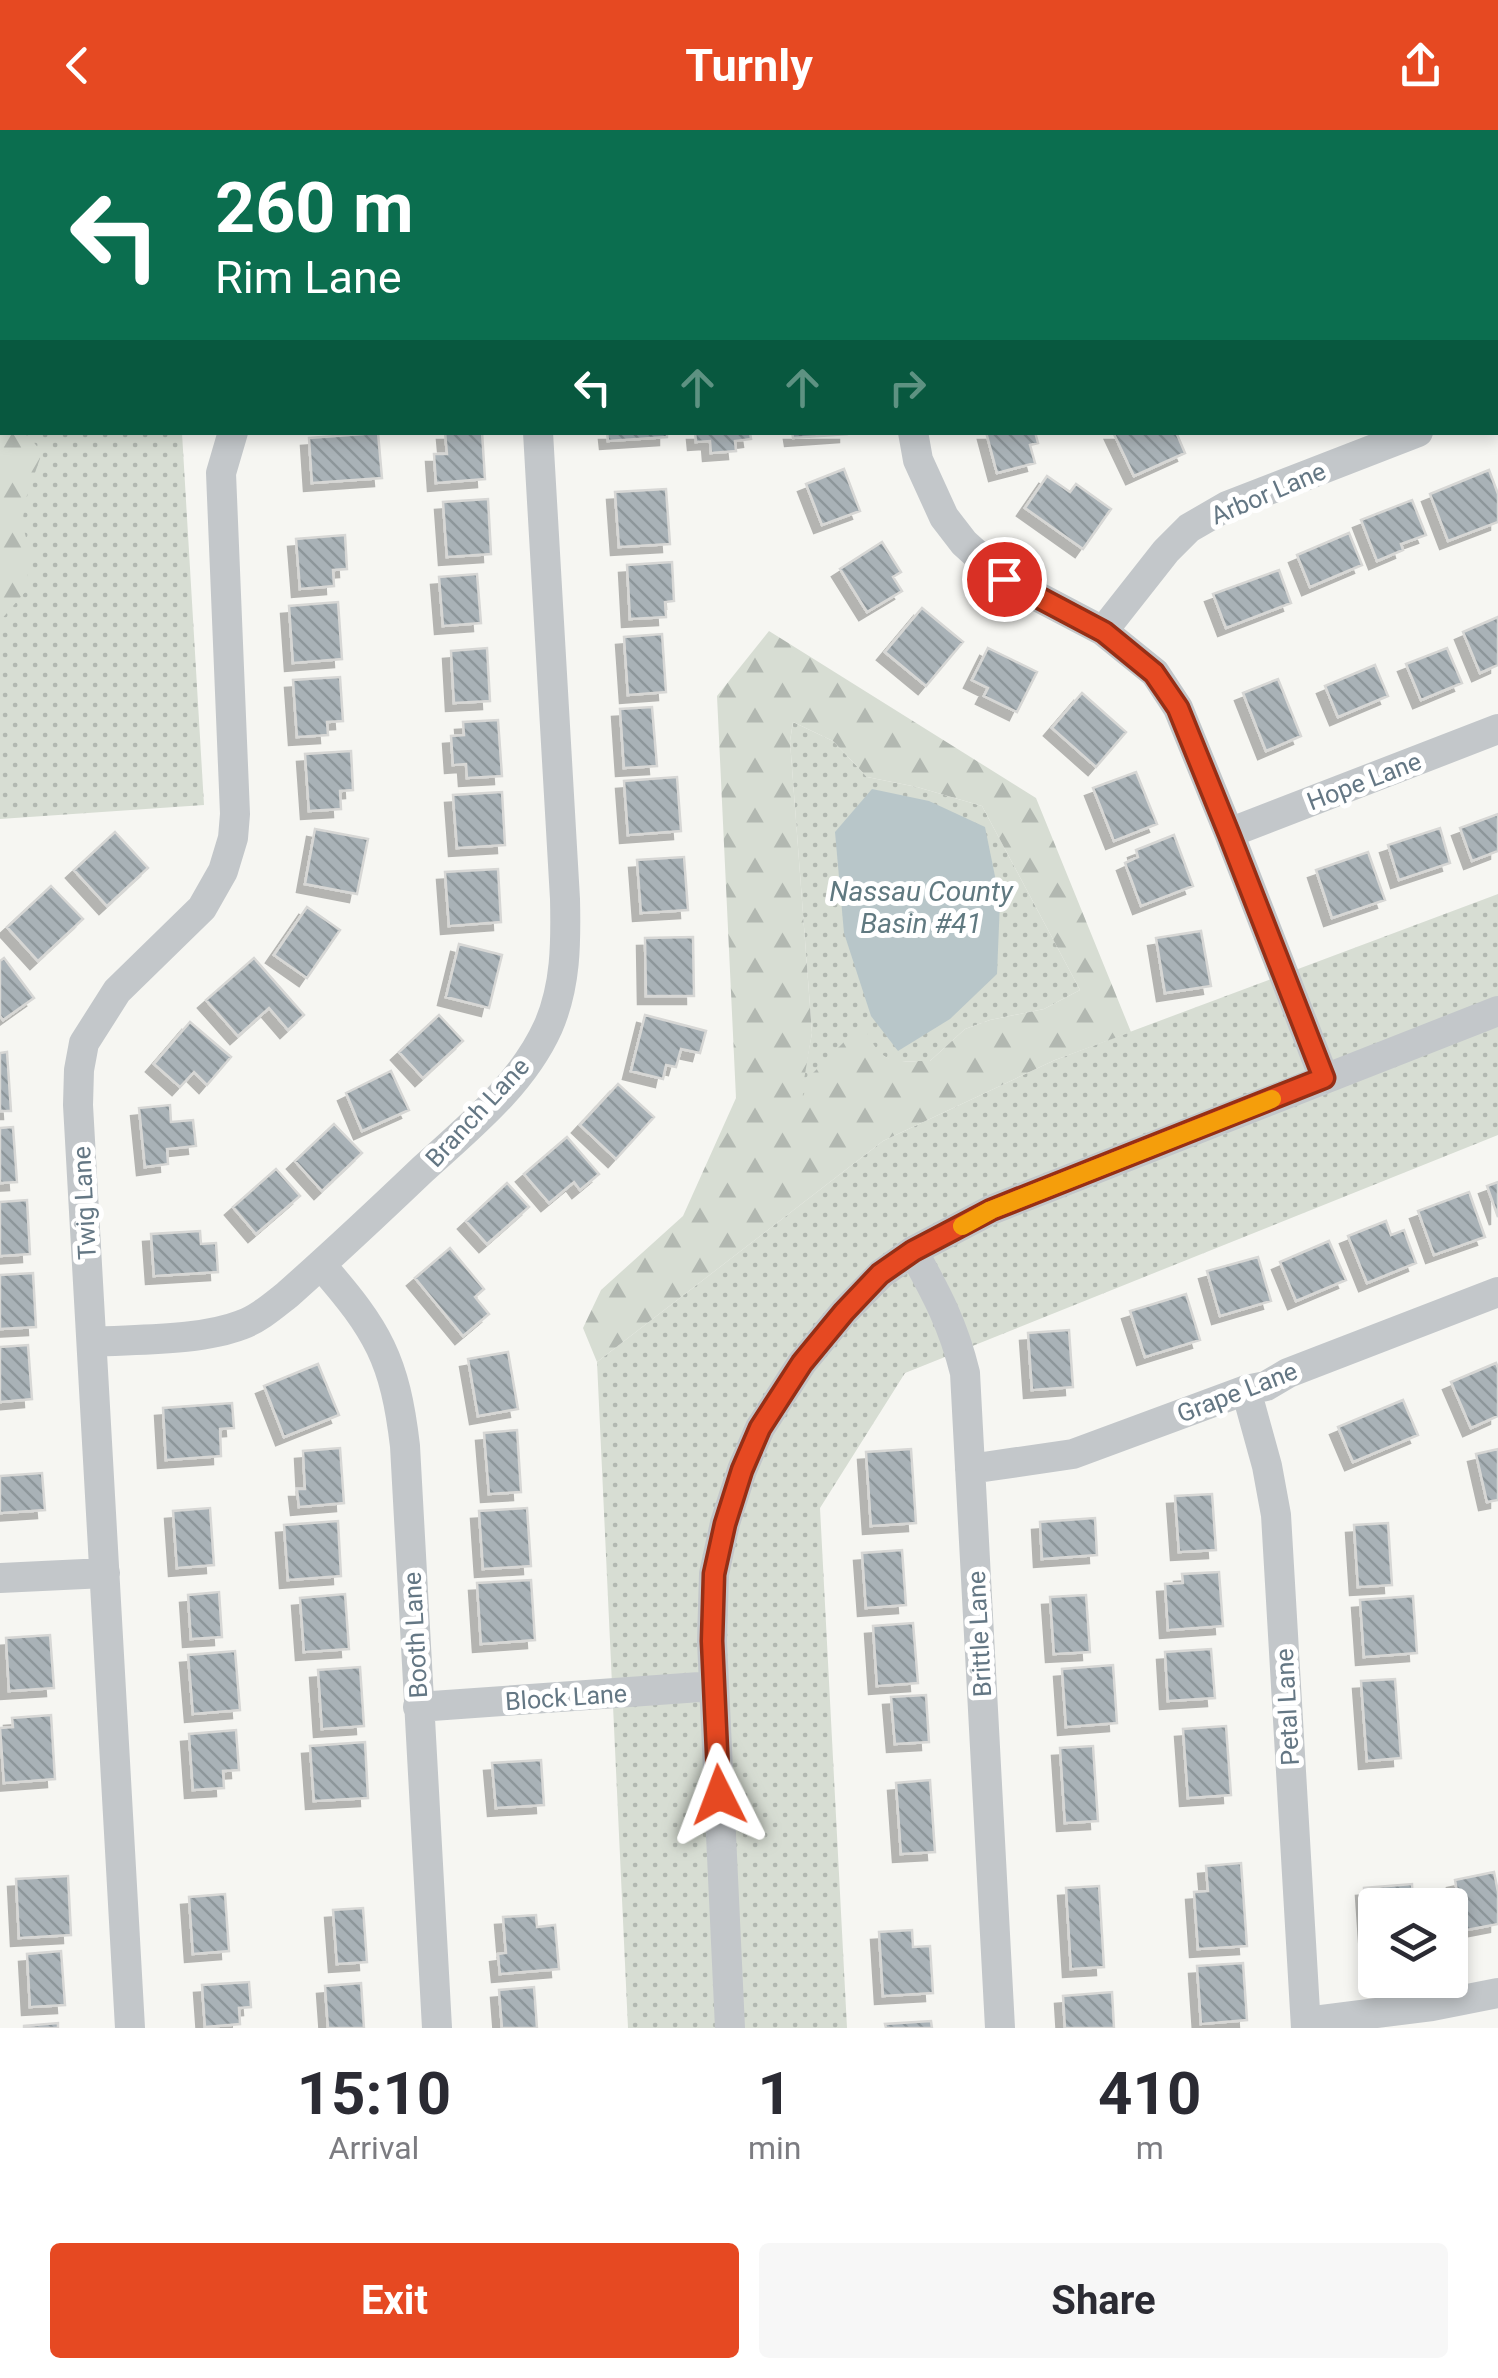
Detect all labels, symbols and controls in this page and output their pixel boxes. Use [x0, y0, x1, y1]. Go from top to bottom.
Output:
icon: back [50, 38, 105, 93]
icon: share [1393, 38, 1448, 93]
text: Turnly [685, 39, 813, 92]
text: 260 m [215, 167, 414, 249]
icon: left [50, 170, 180, 300]
text: Rim Lane [215, 251, 402, 304]
icon: left [565, 360, 620, 415]
icon: ahead [670, 360, 725, 415]
icon: ahead [775, 360, 830, 415]
icon: right [880, 360, 935, 415]
street label: Arbor Lane [1206, 456, 1330, 531]
pin [962, 537, 1047, 622]
icon: arrive [977, 552, 1032, 607]
street label: Hope Lane [1303, 746, 1425, 816]
water label: Nassau County Basin #41 [829, 875, 1014, 940]
street label: Branch Lane [420, 1052, 535, 1173]
street label: Twig Lane [67, 1146, 102, 1260]
street label: Grape Lane [1173, 1356, 1301, 1429]
street label: Brittle Lane [962, 1570, 997, 1698]
street label: Booth Lane [398, 1571, 433, 1699]
street label: Petal Lane [1270, 1648, 1305, 1766]
street label: Block Lane [504, 1679, 628, 1716]
position arrow [667, 1743, 771, 1847]
map controls [1358, 1888, 1468, 1998]
button: layers [1358, 1888, 1468, 1998]
text: 15:10 [297, 2058, 451, 2129]
text: 1 [757, 2058, 792, 2129]
text: 410 [1098, 2058, 1201, 2129]
text: Arrival [329, 2129, 419, 2167]
text: min [748, 2129, 801, 2167]
text: m [1136, 2129, 1164, 2167]
button: Exit [50, 2243, 739, 2358]
button: Share [759, 2243, 1448, 2358]

